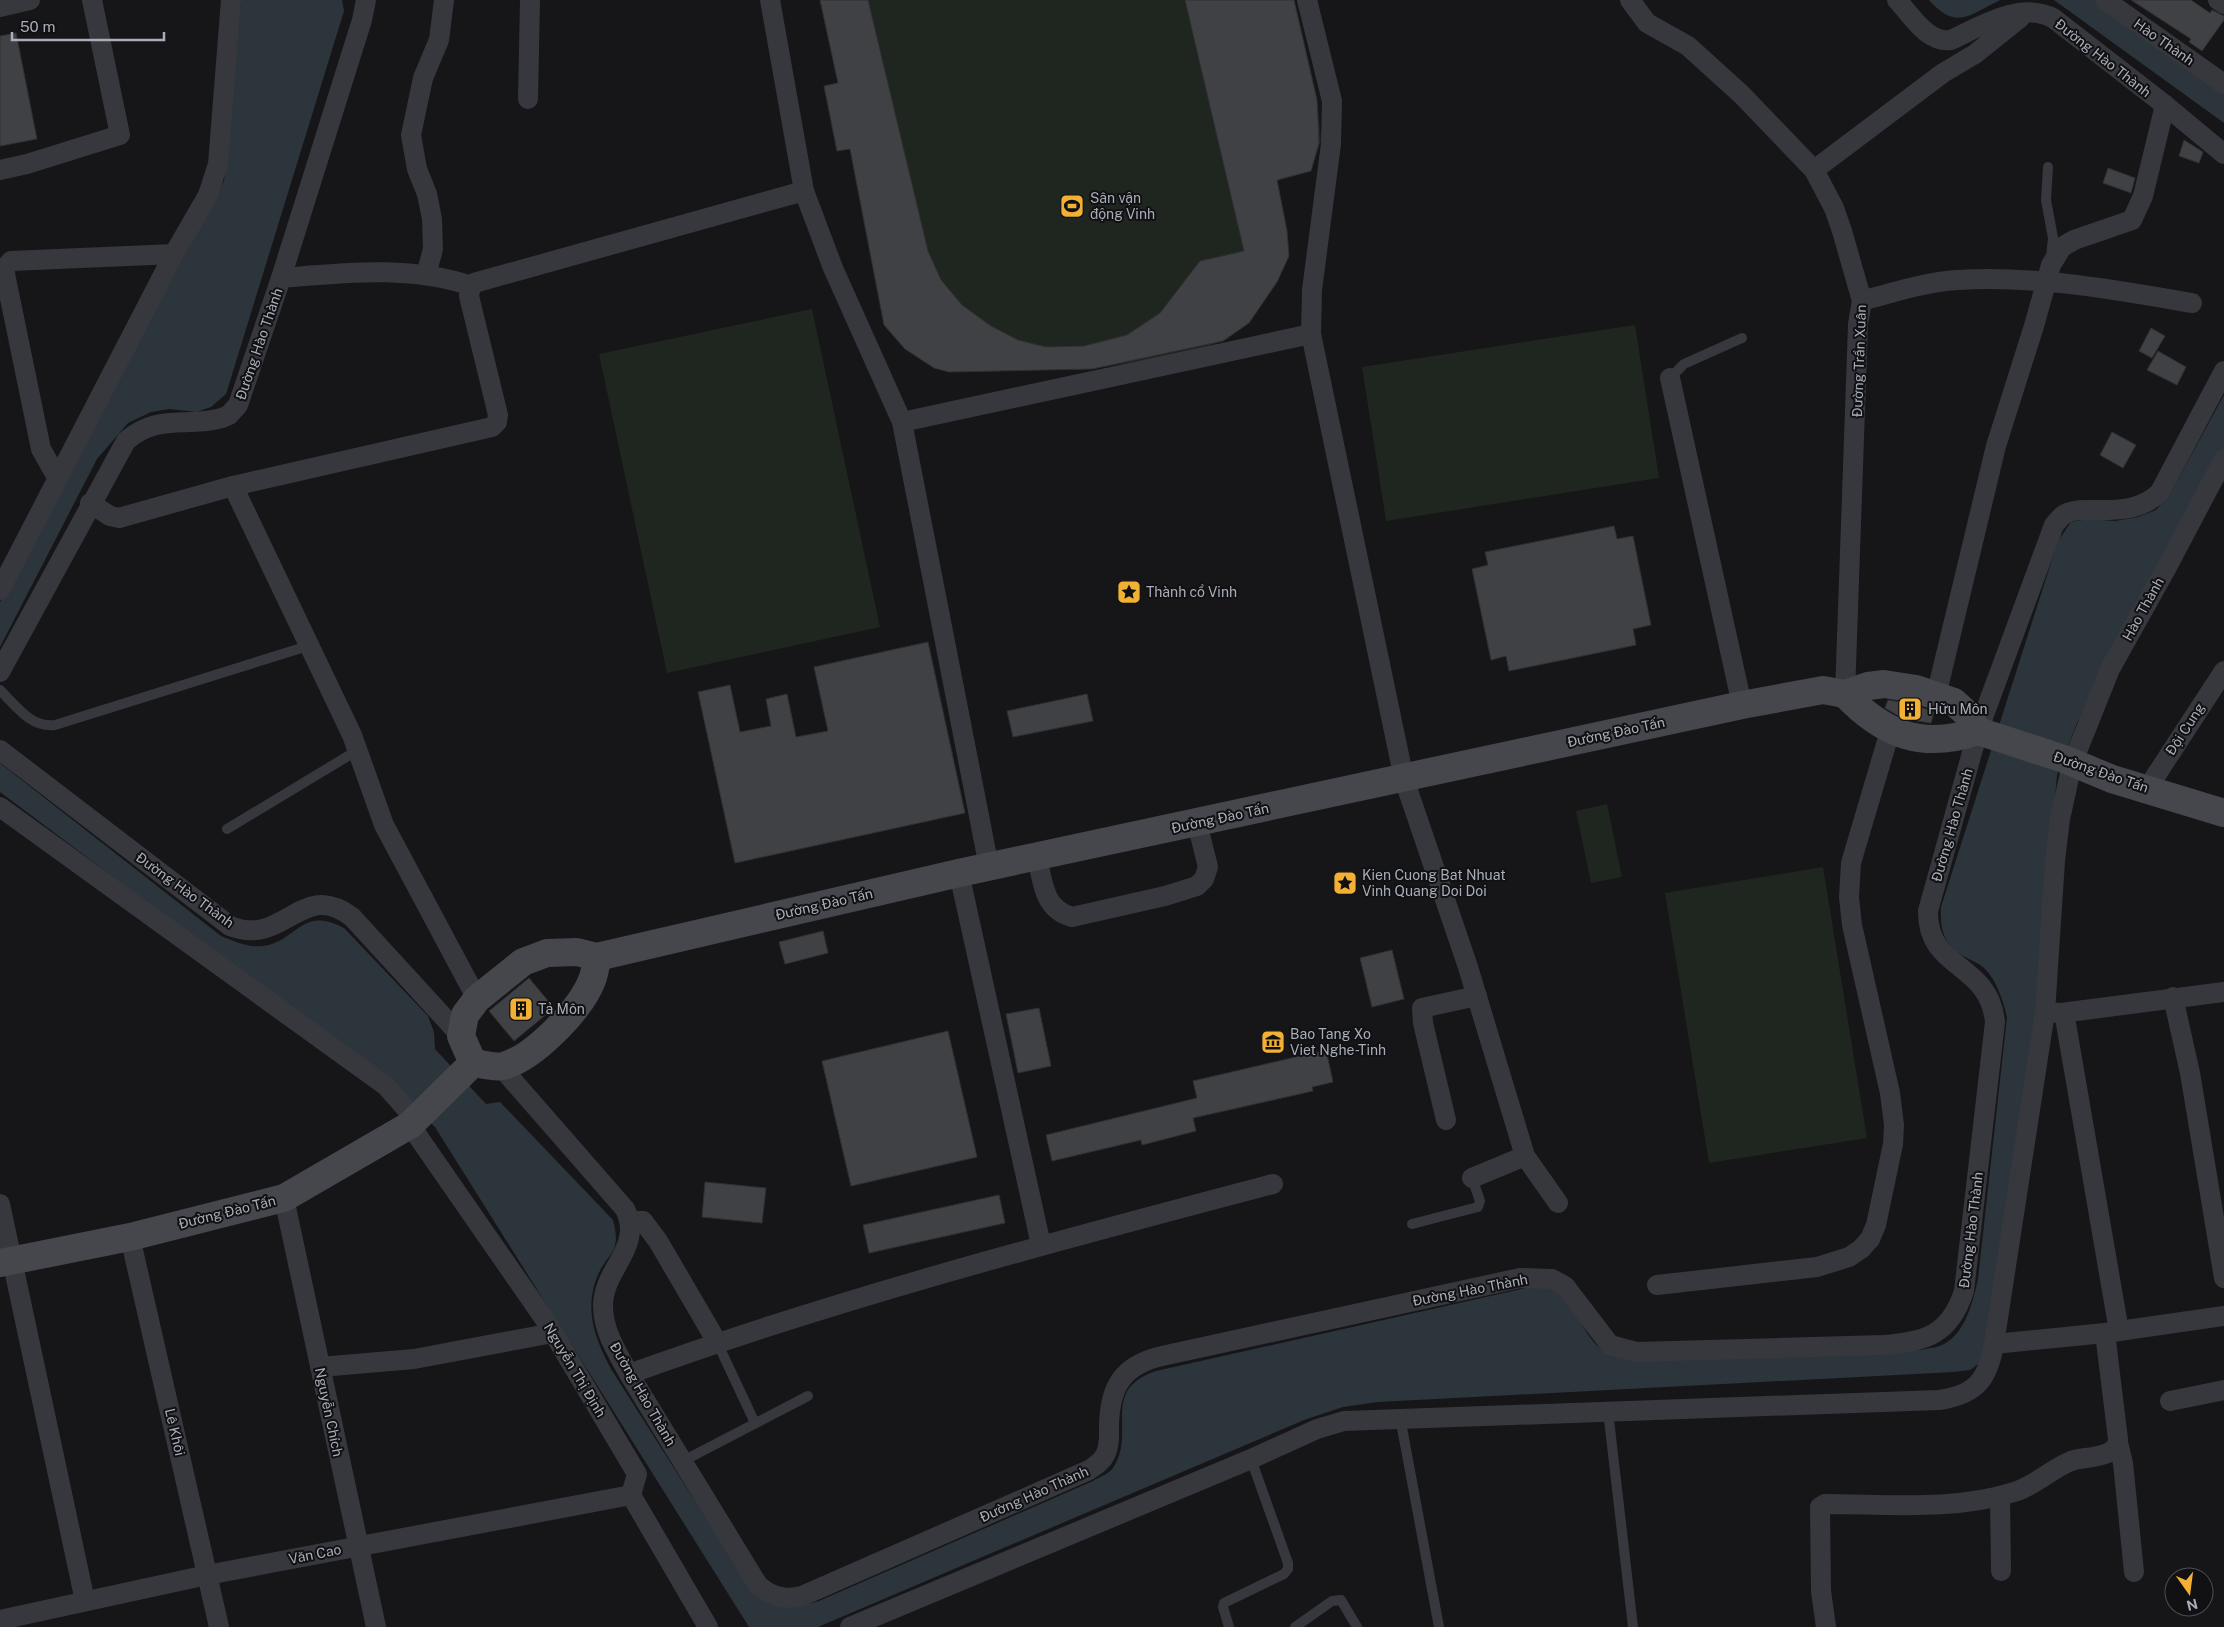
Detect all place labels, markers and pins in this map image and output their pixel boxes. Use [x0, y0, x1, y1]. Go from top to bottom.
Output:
place label: Sân vận động Vinh [1090, 190, 1155, 222]
sports icon: Sân vận động Vinh [1059, 193, 1085, 219]
place icon: Thành cổ Vinh [1116, 579, 1142, 605]
place label: Thành cổ Vinh [1146, 584, 1237, 600]
building icon: Hữu Môn [1897, 696, 1923, 722]
place label: Hữu Môn [1928, 701, 1988, 717]
place label: Kien Cuong Bat Nhuat Vinh Quang Doi Doi [1362, 867, 1506, 899]
place icon: Kien Cuong Bat Nhuat Vinh Quang Doi Doi [1332, 870, 1358, 896]
building icon: Tả Môn [508, 996, 534, 1022]
place label: Tả Môn [538, 1001, 585, 1017]
place label: Bao Tang Xo Viet Nghe-Tinh [1290, 1026, 1386, 1058]
museum icon: Bao Tang Xo Viet Nghe-Tinh [1260, 1029, 1286, 1055]

